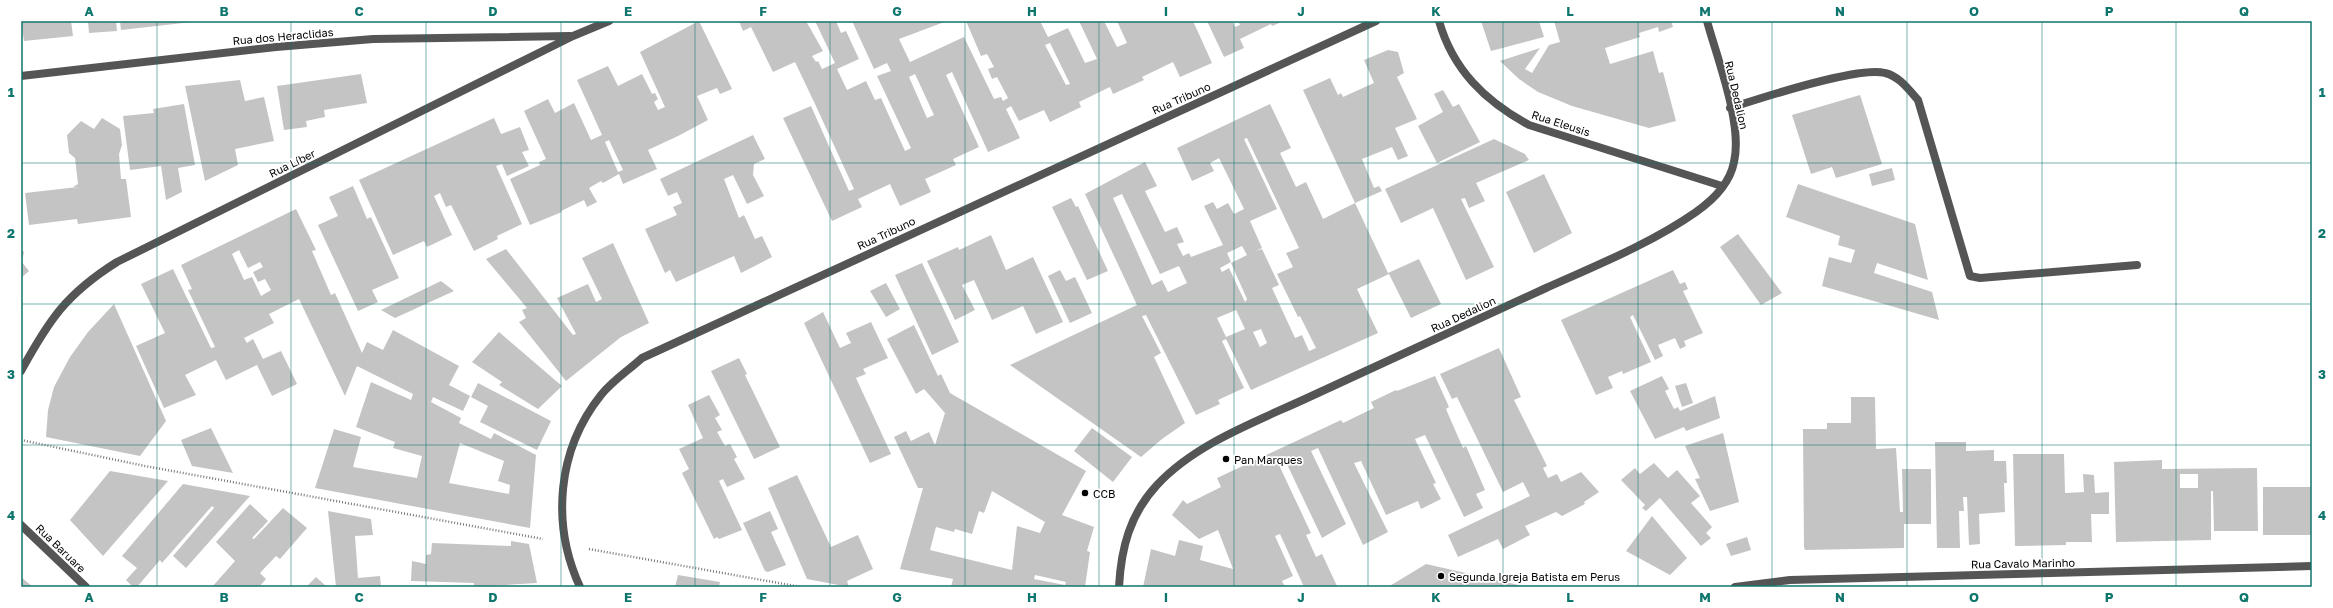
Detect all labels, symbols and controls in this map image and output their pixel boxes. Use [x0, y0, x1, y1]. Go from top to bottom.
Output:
text: A [84, 3, 94, 19]
text: B [219, 3, 229, 19]
text: C [354, 3, 364, 19]
text: D [488, 3, 498, 19]
text: E [624, 3, 632, 19]
text: F [759, 3, 767, 19]
text: G [892, 3, 902, 19]
text: H [1027, 3, 1037, 19]
text: I [1164, 3, 1168, 19]
text: J [1297, 3, 1305, 19]
text: K [1431, 3, 1441, 19]
text: L [1566, 3, 1574, 19]
text: M [1699, 3, 1711, 19]
text: N [1835, 3, 1845, 19]
text: O [1969, 3, 1979, 19]
text: P [2105, 3, 2114, 19]
text: Q [2239, 3, 2249, 19]
street label: Rua dos Heraclidas [232, 25, 334, 47]
street label: Rua Dedalion [1723, 60, 1751, 130]
street label: Rua Tribuno [1150, 79, 1213, 117]
text: 1 [8, 84, 15, 100]
text: 1 [2319, 84, 2326, 100]
street label: Rua Eleusis [1530, 107, 1592, 139]
street label: Rua Líber [267, 146, 318, 180]
street label: Rua Tribuno [855, 214, 918, 252]
text: 2 [7, 225, 15, 241]
text: 2 [2318, 225, 2326, 241]
street label: Rua Dedalion [1429, 293, 1497, 335]
text: 3 [7, 366, 15, 382]
text: 3 [2318, 366, 2326, 382]
place label: Pan Marques [1234, 453, 1302, 466]
marker: Pan Marques [1221, 454, 1231, 464]
place label: CCB [1093, 487, 1115, 500]
marker: CCB [1080, 488, 1090, 498]
text: 4 [7, 507, 15, 523]
text: 4 [2318, 507, 2326, 523]
street label: Rua Baruare [33, 521, 89, 575]
street label: Rua Cavalo Marinho [1971, 556, 2076, 570]
place label: Segunda Igreja Batista em Perus [1449, 570, 1620, 583]
marker: Segunda Igreja Batista em Perus [1436, 571, 1446, 581]
text: A [84, 589, 94, 605]
text: B [219, 589, 229, 605]
text: C [354, 589, 364, 605]
text: D [488, 589, 498, 605]
text: E [624, 589, 632, 605]
text: F [759, 589, 767, 605]
text: G [892, 589, 902, 605]
text: H [1027, 589, 1037, 605]
text: I [1164, 589, 1168, 605]
text: J [1297, 589, 1305, 605]
text: K [1431, 589, 1441, 605]
text: L [1566, 589, 1574, 605]
text: M [1699, 589, 1711, 605]
text: N [1835, 589, 1845, 605]
text: O [1969, 589, 1979, 605]
text: P [2105, 589, 2114, 605]
text: Q [2239, 589, 2249, 605]

